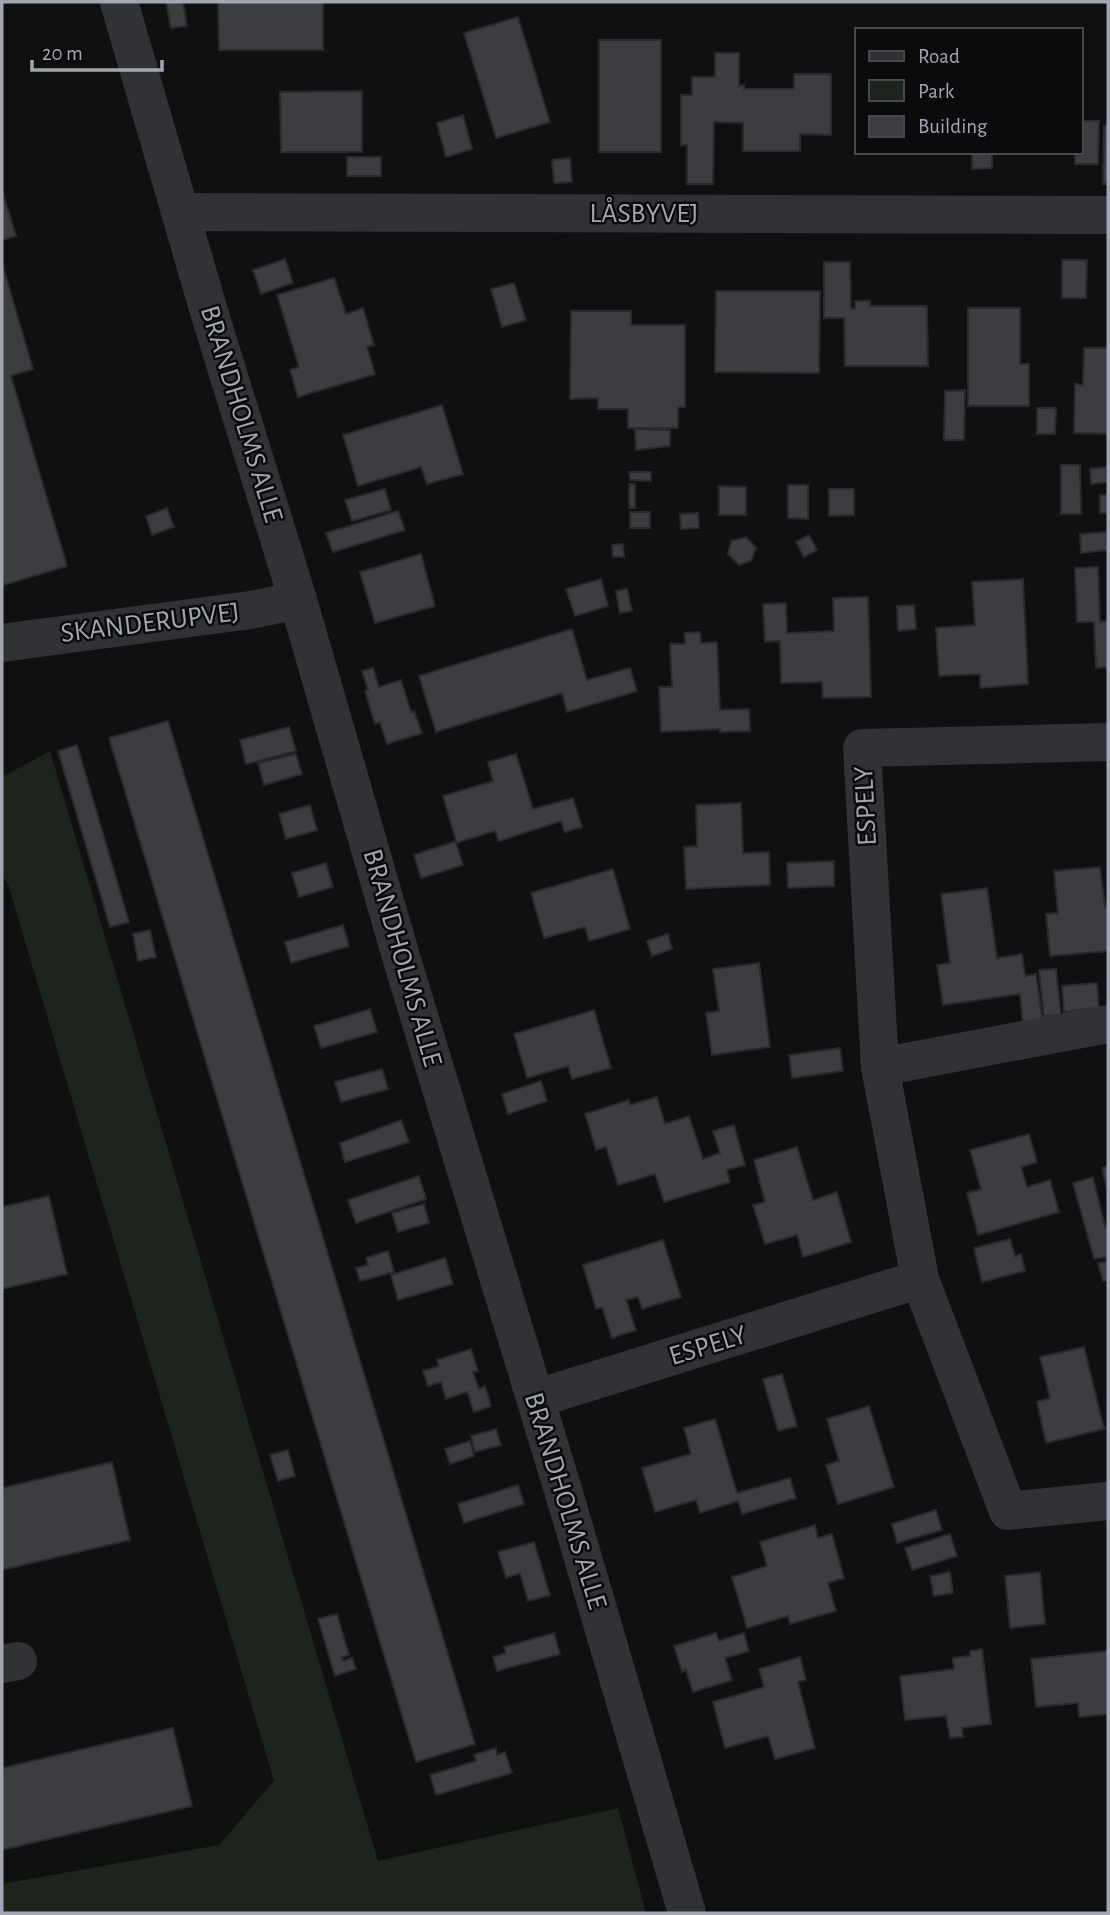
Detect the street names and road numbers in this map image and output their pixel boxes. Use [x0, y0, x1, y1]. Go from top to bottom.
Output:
street label: LÅSBYVEJ [590, 197, 698, 228]
street label: BRANDHOLMS ALLE [195, 302, 287, 526]
street label: SKANDERUPVEJ [59, 598, 241, 648]
street label: ESPELY [850, 765, 882, 847]
street label: BRANDHOLMS ALLE [358, 846, 446, 1070]
street label: ESPELY [666, 1321, 750, 1371]
street label: BRANDHOLMS ALLE [519, 1389, 611, 1613]

